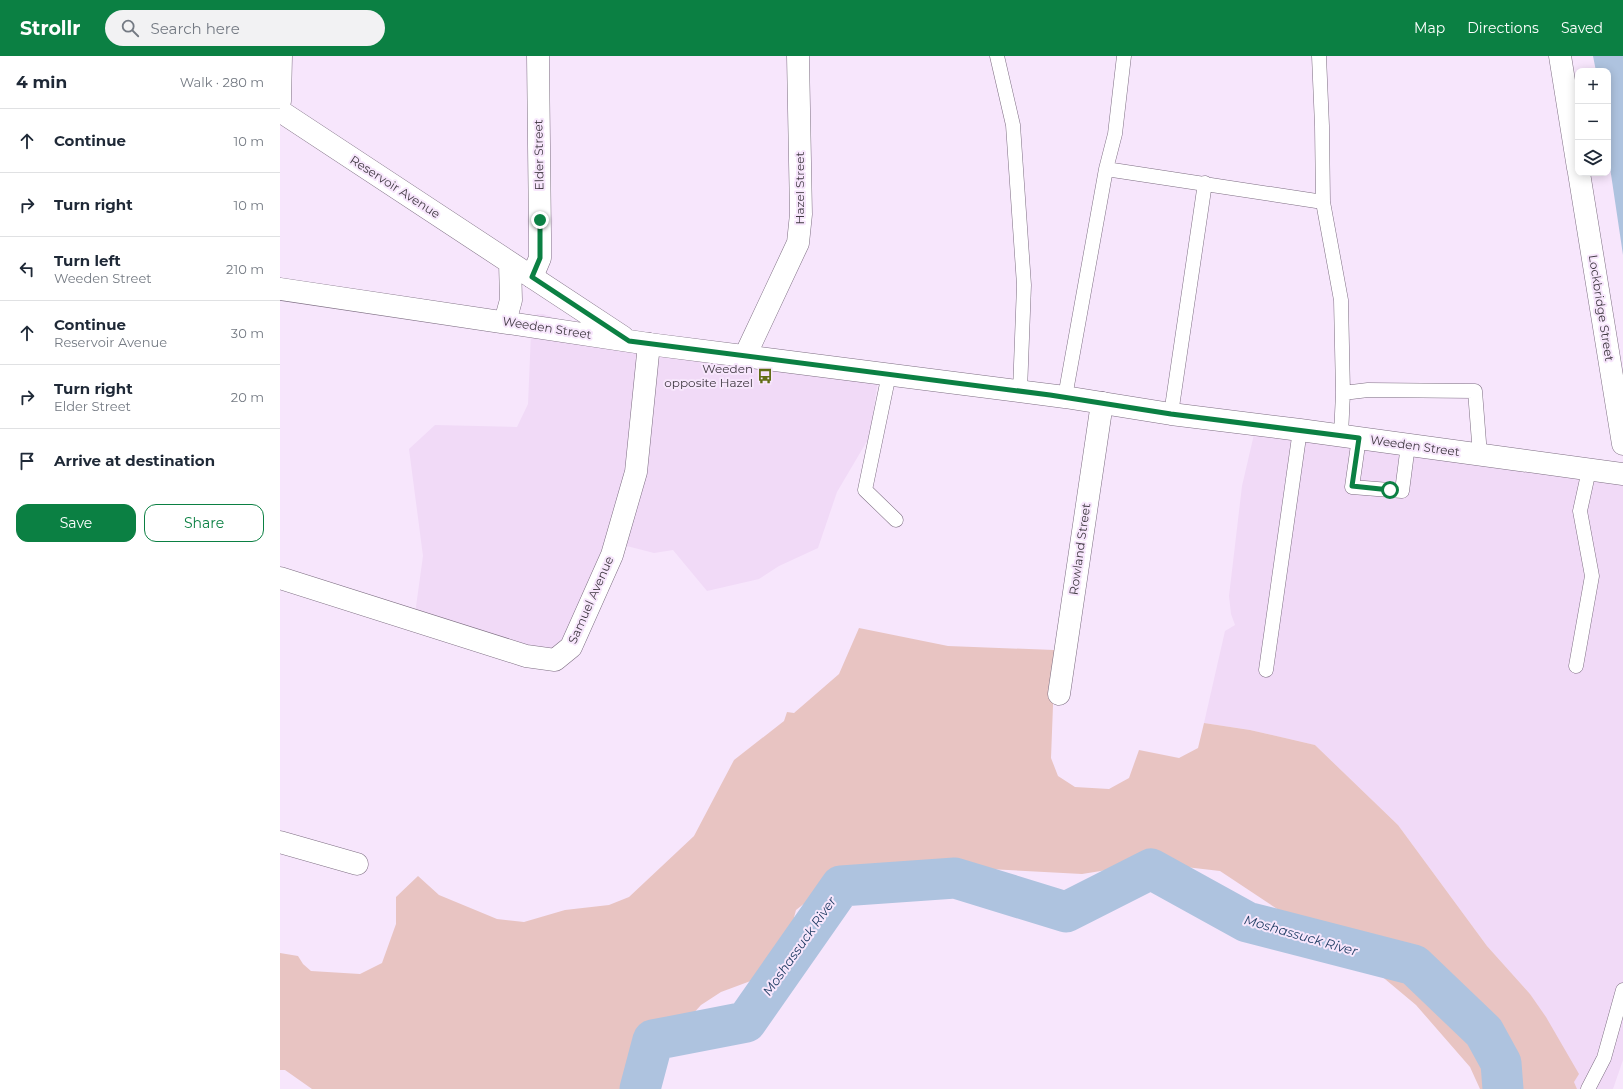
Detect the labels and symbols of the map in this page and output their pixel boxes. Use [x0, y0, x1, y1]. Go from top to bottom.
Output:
street label: Elder Street [530, 119, 547, 191]
street label: Hazel Street [792, 151, 807, 224]
street label: Reservoir Avenue [347, 152, 443, 221]
route end [531, 211, 549, 229]
street label: Lockbridge Street [1586, 254, 1617, 362]
street label: Weeden Street [501, 313, 593, 342]
place label: Weeden opposite Hazel [664, 361, 753, 390]
bus stop icon: Weeden opposite Hazel [756, 367, 774, 385]
street label: Weeden Street [1369, 432, 1461, 459]
route start [1381, 481, 1399, 499]
street label: Rowland Street [1066, 502, 1093, 596]
street label: Samuel Avenue [565, 554, 617, 646]
water label: Moshassuck River [759, 893, 840, 999]
water label: Moshassuck River [1243, 911, 1360, 959]

